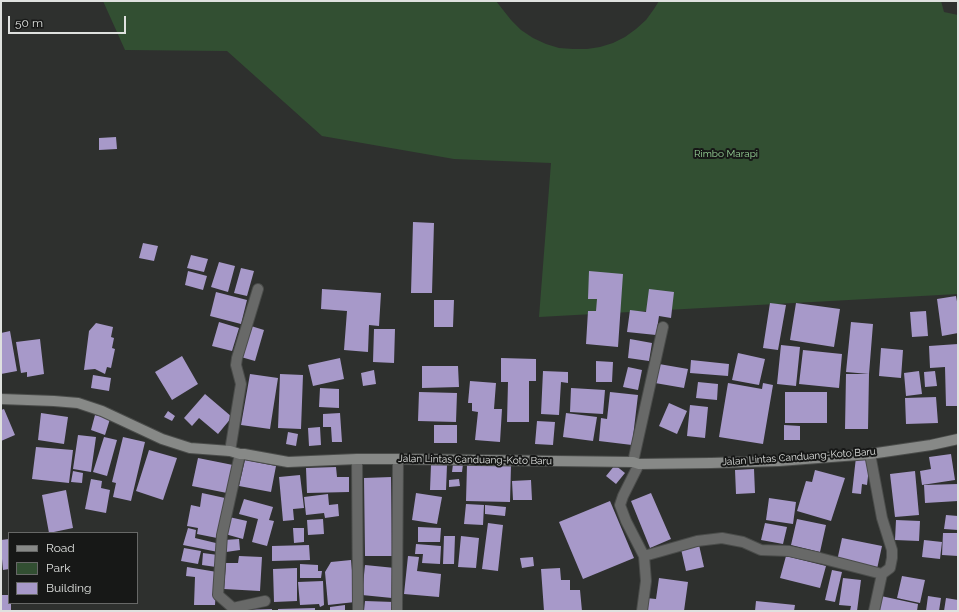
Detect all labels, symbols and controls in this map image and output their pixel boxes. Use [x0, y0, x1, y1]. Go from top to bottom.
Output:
scale bar [10, 8, 128, 34]
text: 50 m [15, 16, 43, 30]
park label: Rimbo Marapi [694, 148, 758, 160]
street label: Jalan Lintas Canduang-Koto Baru [722, 446, 876, 468]
street label: Jalan Lintas Canduang-Koto Baru [398, 453, 552, 467]
legend [8, 532, 138, 604]
text: Road [46, 541, 75, 555]
text: Park [46, 561, 71, 575]
text: Building [46, 581, 92, 595]

